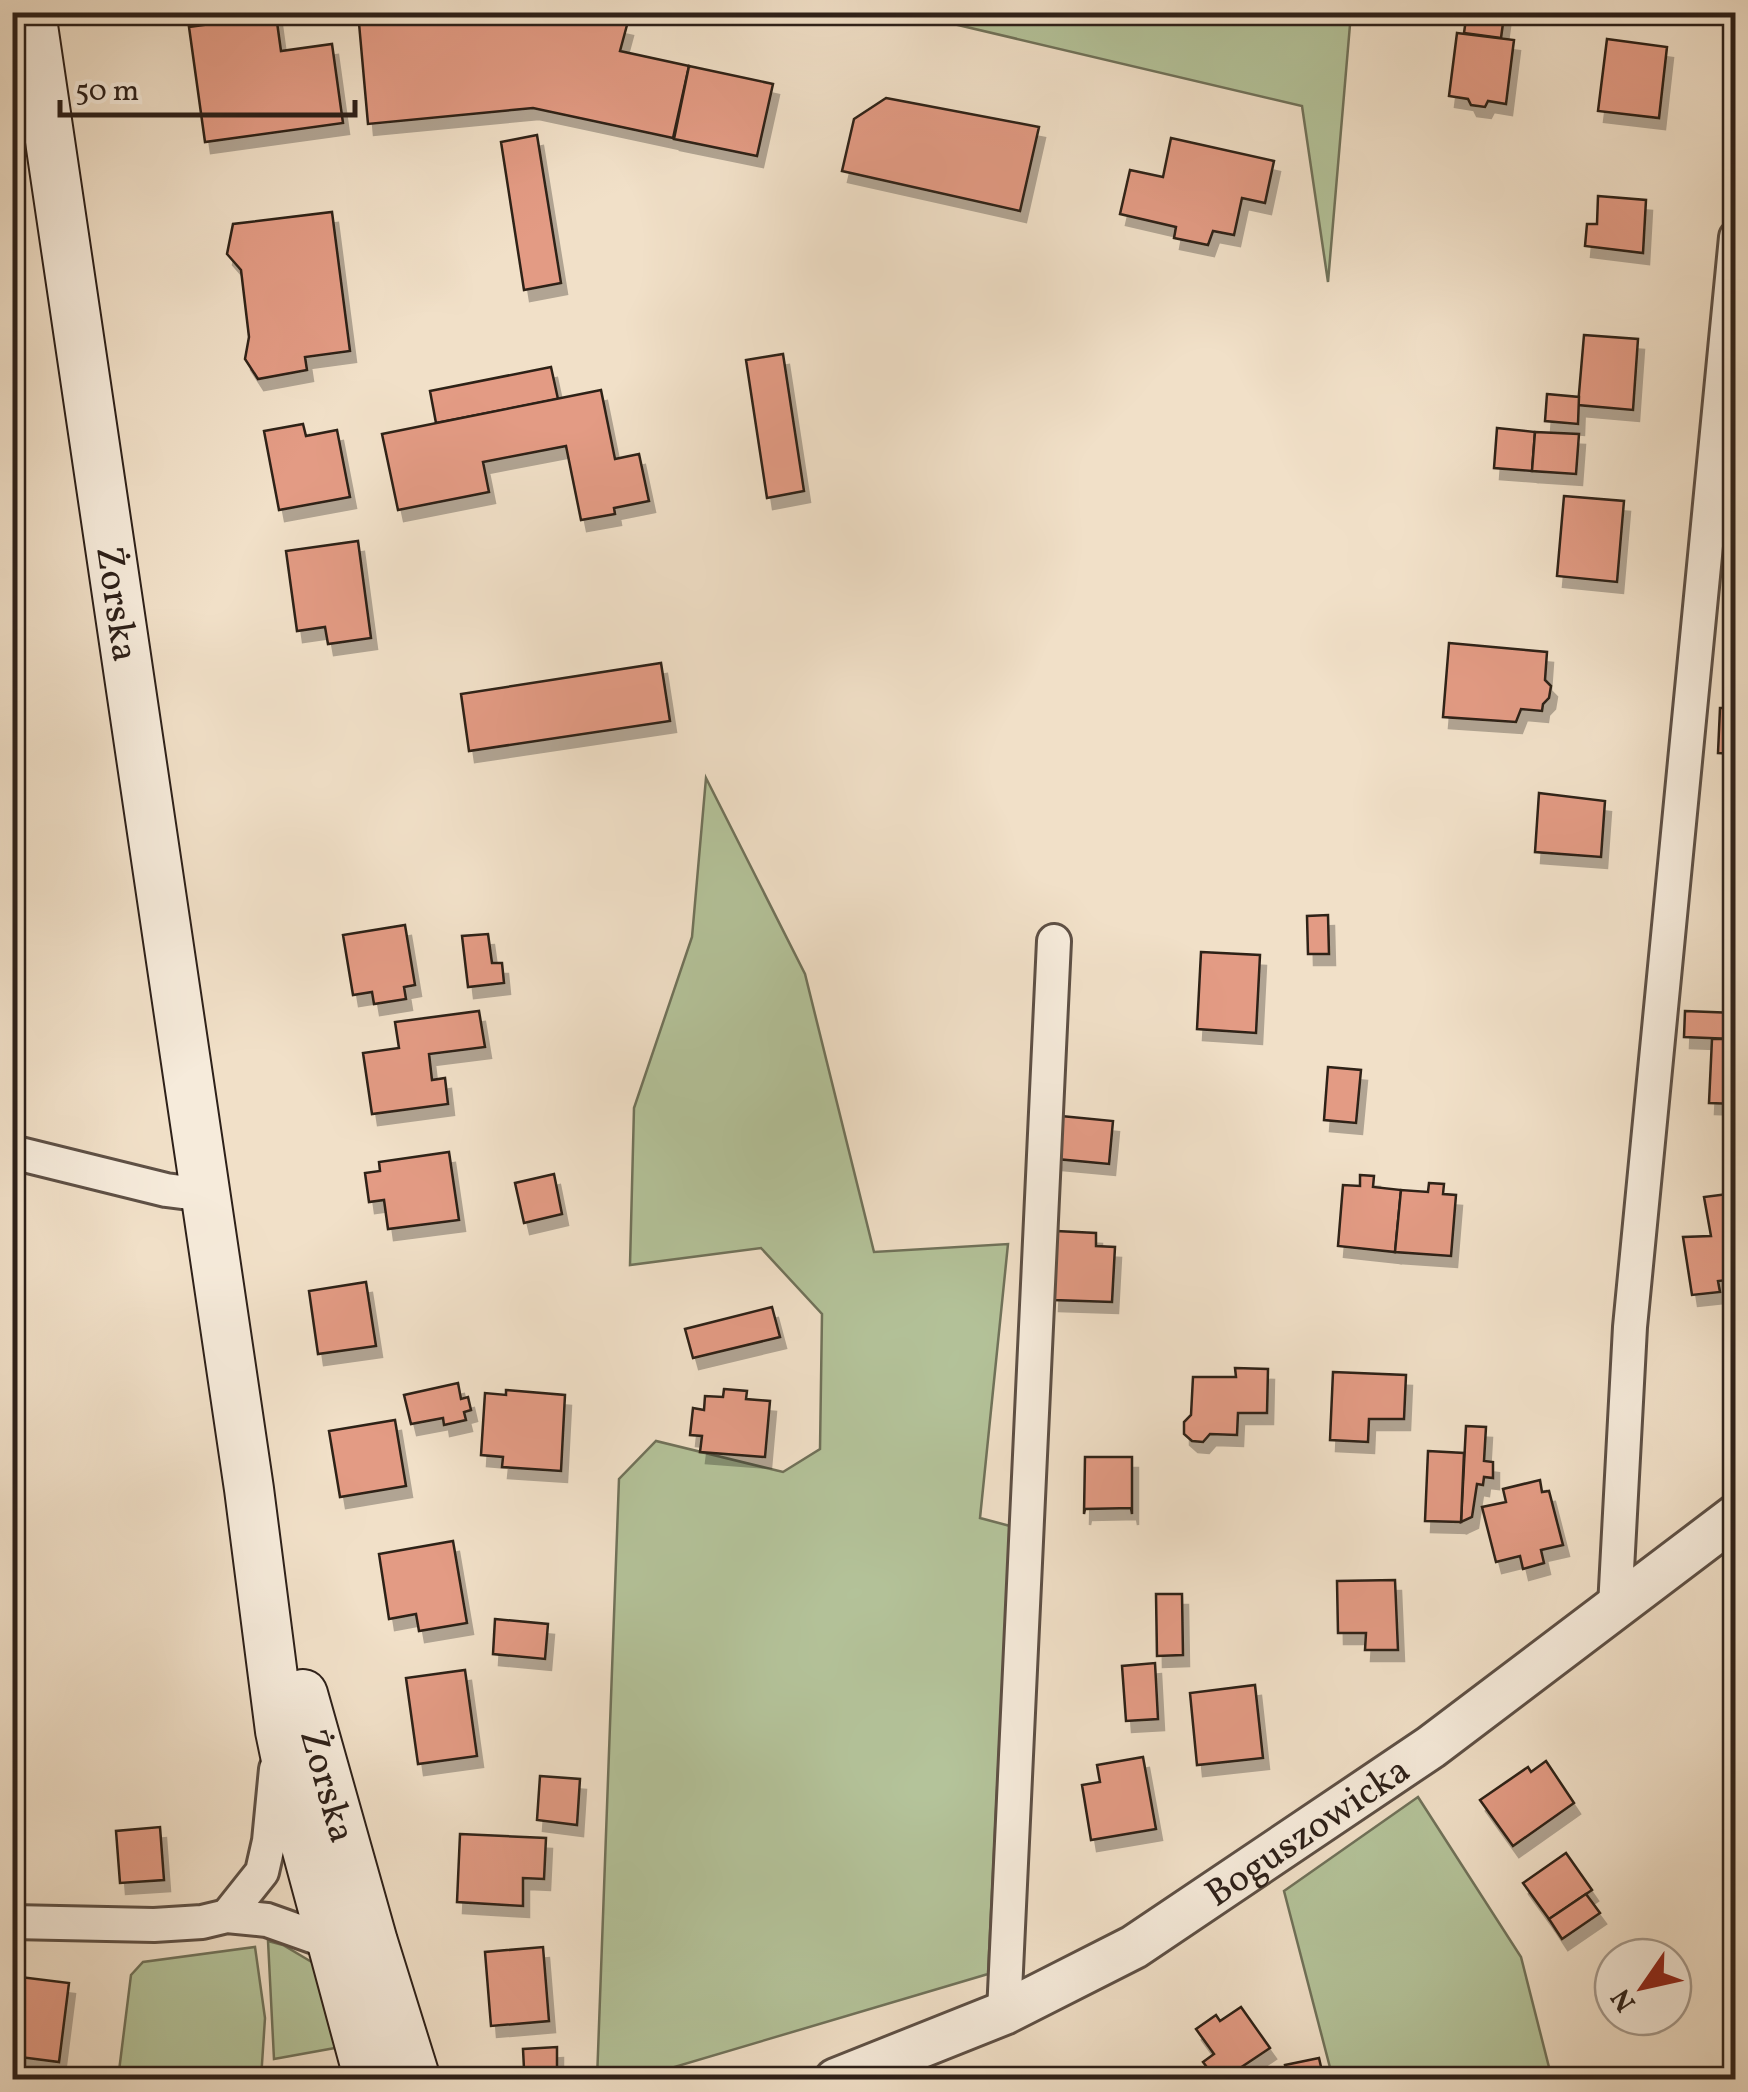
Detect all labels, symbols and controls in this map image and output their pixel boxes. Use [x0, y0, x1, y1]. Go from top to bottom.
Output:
scale bar [60, 55, 355, 117]
text: 50 m [75, 71, 139, 113]
street label: Żorska [80, 543, 150, 665]
street label: Żorska [284, 1723, 367, 1849]
street label: Boguszowicka [1196, 1746, 1422, 1922]
north arrow [1593, 1937, 1693, 2037]
text: N [1602, 1980, 1646, 2019]

